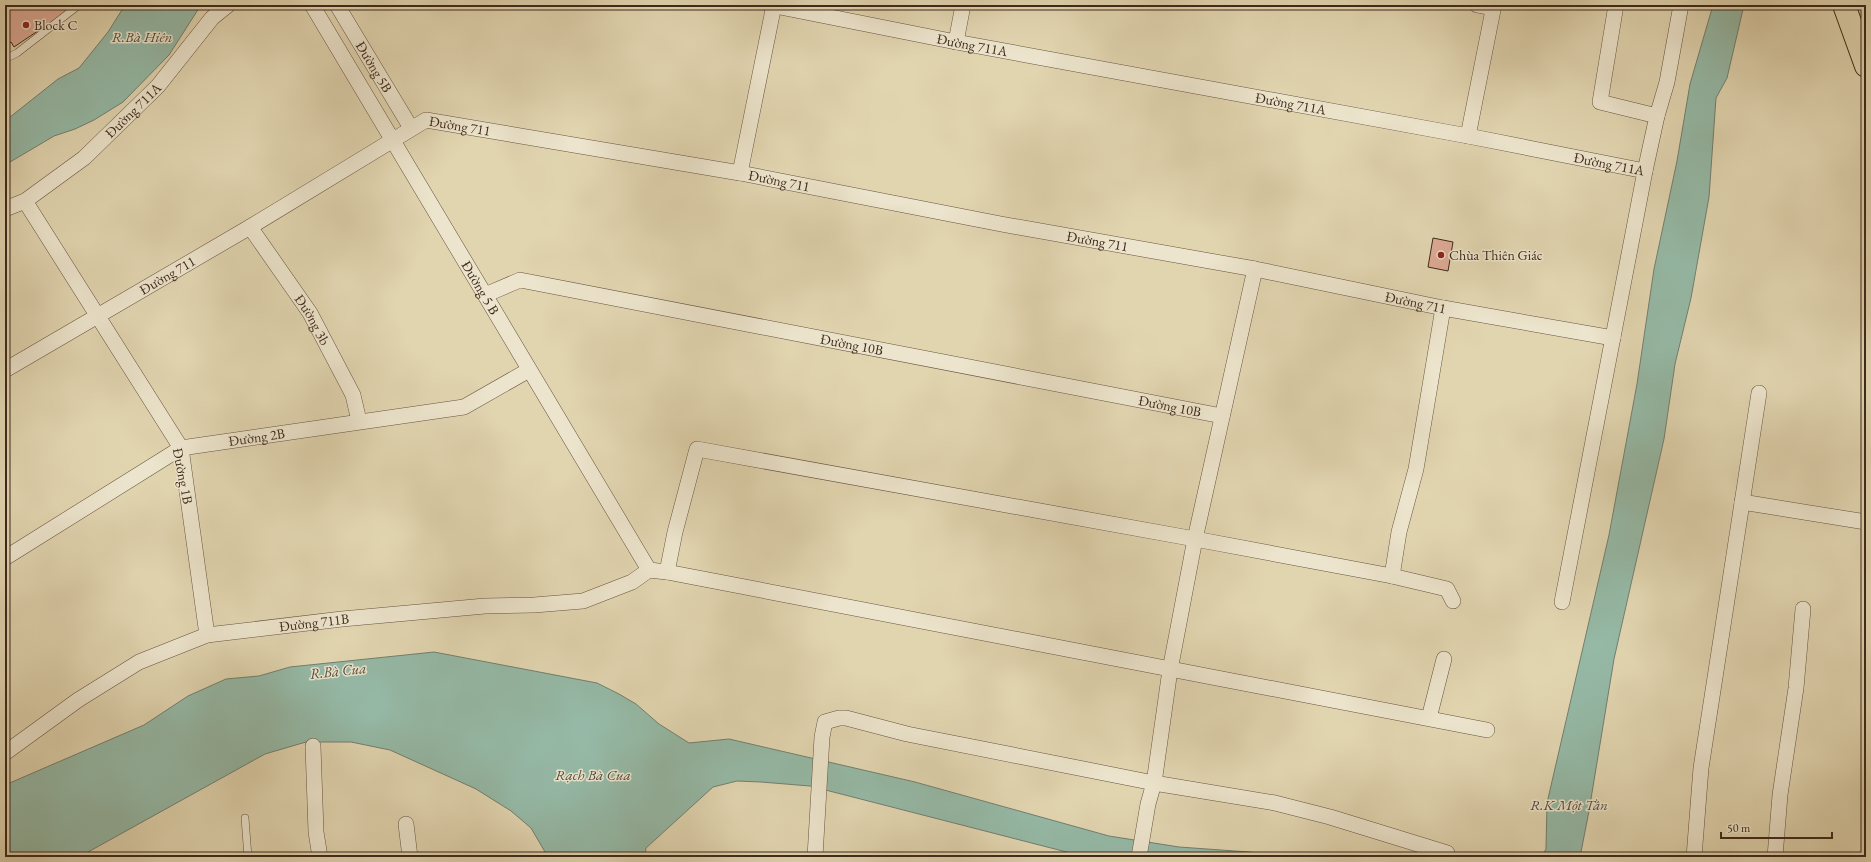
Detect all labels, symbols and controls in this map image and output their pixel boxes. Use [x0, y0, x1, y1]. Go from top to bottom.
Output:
place label: Block C [34, 16, 78, 34]
marker: Block C [21, 20, 31, 30]
water label: R.Bà Hiên [112, 27, 173, 46]
street label: Đường 711A [935, 29, 1009, 60]
street label: Đường 5B [352, 38, 396, 96]
street label: Đường 711A [101, 79, 165, 142]
street label: Đường 711A [1254, 88, 1328, 119]
street label: Đường 711 [428, 112, 492, 140]
street label: Đường 711A [1572, 148, 1646, 180]
street label: Đường 711 [747, 166, 811, 195]
street label: Đường 711 [1065, 227, 1130, 255]
place label: Chùa Thiên Giác [1449, 246, 1543, 264]
marker: Chùa Thiên Giác [1436, 250, 1446, 260]
street label: Đường 711 [136, 252, 199, 299]
street label: Đường 5 B [458, 257, 504, 318]
street label: Đường 711 [1383, 287, 1448, 317]
street label: Đường 3b [291, 291, 334, 348]
street label: Đường 10B [819, 329, 885, 359]
street label: Đường 10B [1137, 391, 1203, 421]
street label: Đường 2B [227, 424, 286, 450]
street label: Đường 1B [169, 446, 197, 506]
street label: Đường 711B [278, 609, 350, 635]
water label: R.Bà Cua [309, 658, 367, 683]
water label: Rạch Bà Cua [555, 765, 631, 784]
water label: R.K Một Tần [1530, 795, 1608, 814]
scale bar [1721, 814, 1832, 840]
text: 50 m [1727, 820, 1751, 836]

